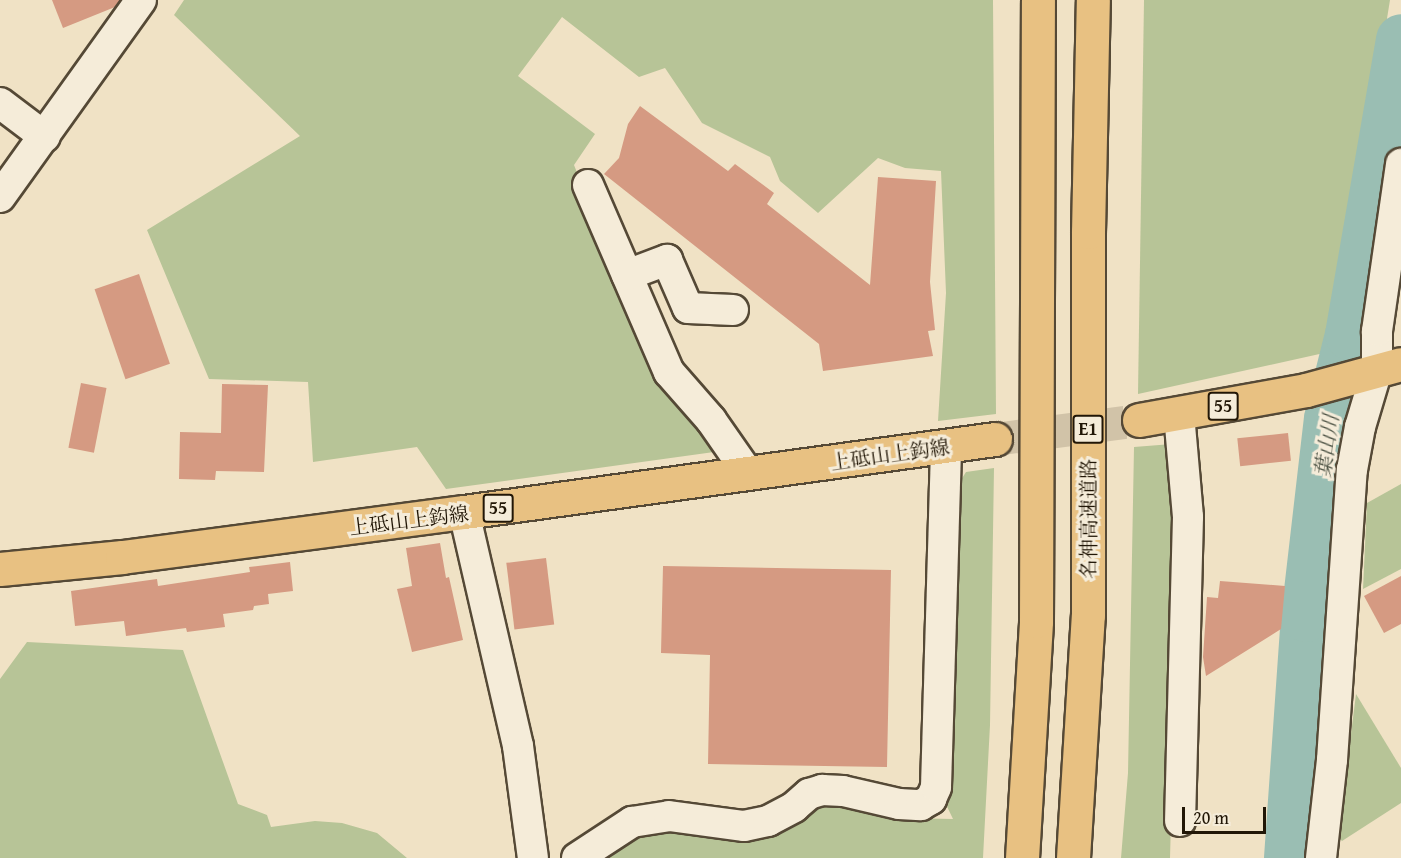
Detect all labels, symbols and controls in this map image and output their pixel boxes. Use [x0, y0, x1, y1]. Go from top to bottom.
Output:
road number: 55 [1206, 391, 1240, 421]
water label: 葉山川 [1310, 413, 1344, 479]
road number: E1 [1072, 414, 1104, 444]
street label: 上砥山上鈎線 [829, 434, 951, 474]
street label: 名神高速道路 [1076, 459, 1100, 579]
road number: 55 [482, 493, 514, 523]
street label: 上砥山上鈎線 [348, 501, 470, 539]
scale bar [1185, 795, 1269, 833]
text: 20 m [1193, 804, 1229, 831]

